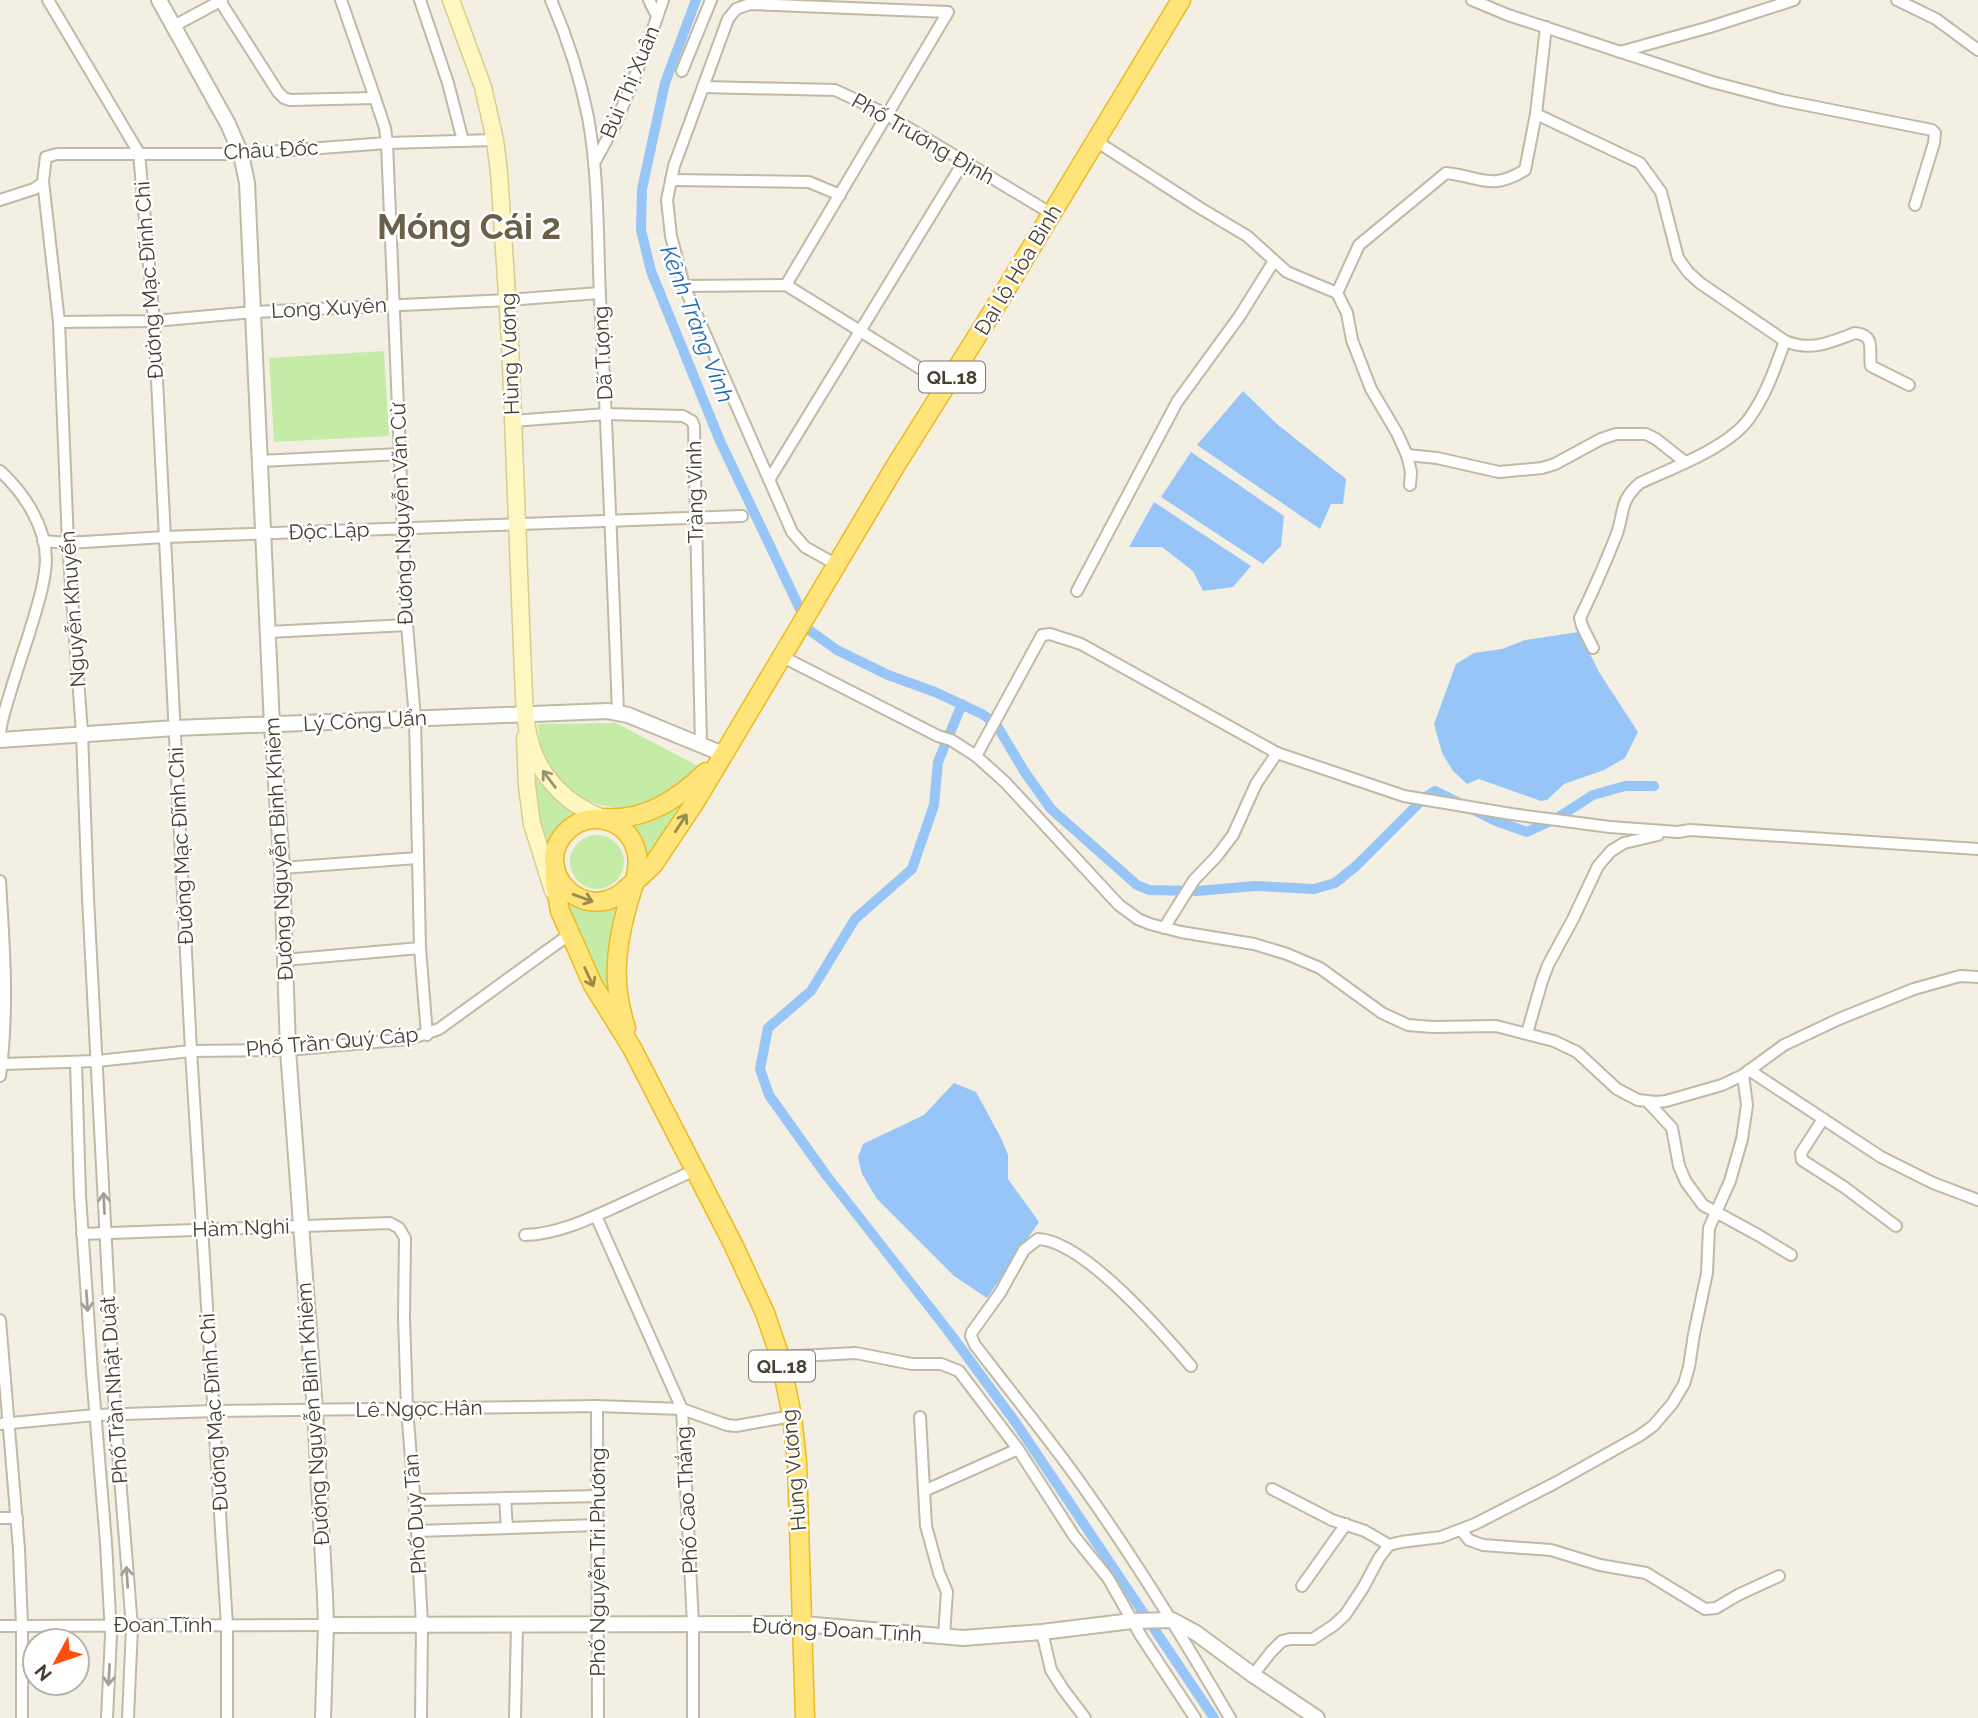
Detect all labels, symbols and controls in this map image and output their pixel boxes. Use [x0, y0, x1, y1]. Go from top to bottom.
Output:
street label: Bùi Thị Xuân [595, 22, 664, 142]
street label: Phố Trương Định [847, 88, 999, 190]
street label: Châu Đốc [223, 135, 319, 164]
street label: Đường Mạc Đĩnh Chi [129, 180, 168, 380]
street label: Đại lộ Hòa Bình [969, 200, 1066, 340]
district label: Móng Cái 2 [377, 206, 561, 247]
water label: Kênh Tràng Vinh [655, 241, 740, 406]
street label: Long Xuyên [271, 292, 387, 323]
street label: Hùng Vương [495, 292, 524, 416]
street label: Dã Tượng [588, 305, 617, 401]
road number: QL.18 [919, 362, 985, 392]
street label: Đường Nguyễn Văn Cừ [385, 401, 418, 625]
street label: Tràng Vinh [681, 440, 708, 544]
street label: Độc Lập [288, 517, 370, 544]
street label: Nguyễn Khuyến [55, 530, 90, 688]
street label: Lý Công Uẩn [303, 705, 427, 736]
street label: Đường Nguyễn Bỉnh Khiêm [259, 717, 298, 981]
street label: Đường Mạc Đĩnh Chi [163, 746, 198, 946]
one-way arrow [542, 770, 556, 789]
one-way arrow [674, 814, 688, 833]
one-way arrow [572, 893, 593, 905]
one-way arrow [583, 965, 596, 987]
street label: Phố Trần Quý Cáp [245, 1022, 419, 1061]
one-way arrow [97, 1192, 110, 1215]
street label: Hàm Nghi [192, 1213, 290, 1242]
street label: Đường Nguyễn Bỉnh Khiêm [291, 1282, 334, 1547]
one-way arrow [81, 1289, 94, 1312]
street label: Phố Trần Nhật Duật [94, 1295, 133, 1485]
street label: Đường Mạc Đĩnh Chi [194, 1312, 233, 1512]
road number: QL.18 [749, 1350, 815, 1382]
street label: Lê Ngọc Hân [355, 1395, 483, 1422]
street label: Hùng Vương [776, 1408, 811, 1532]
street label: Phố Cao Thắng [670, 1425, 703, 1575]
street label: Phố Nguyễn Tri Phương [585, 1447, 610, 1677]
street label: Phố Duy Tân [398, 1453, 431, 1575]
one-way arrow [120, 1566, 133, 1588]
street label: Đoan Tĩnh [113, 1612, 213, 1637]
street label: Đường Đoan Tĩnh [752, 1613, 922, 1646]
north arrow [21, 1627, 91, 1697]
text: N [30, 1660, 56, 1686]
one-way arrow [102, 1663, 115, 1685]

